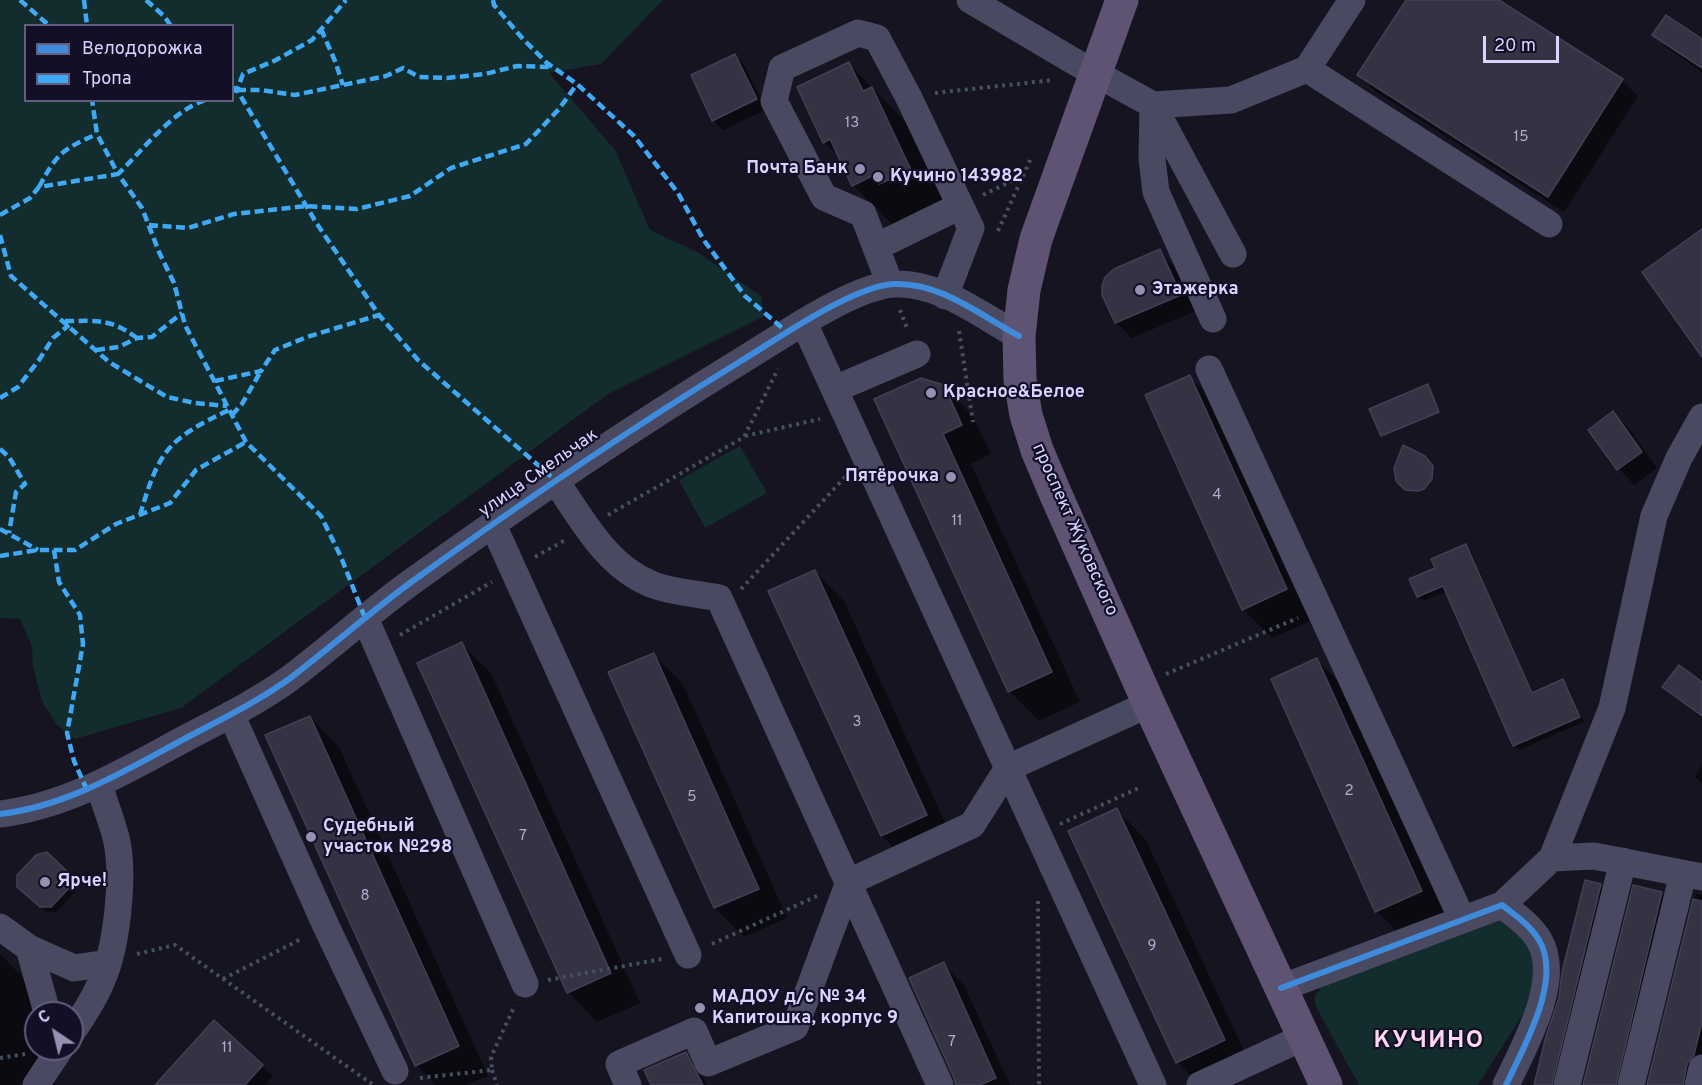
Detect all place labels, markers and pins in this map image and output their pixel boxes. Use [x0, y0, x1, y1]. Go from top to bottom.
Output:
place label: Почта Банк [746, 158, 848, 180]
marker: Почта Банк [853, 162, 867, 176]
place label: Кучино 143982 [890, 166, 1023, 188]
marker: Кучино 143982 [871, 170, 885, 184]
place label: Этажерка [1152, 279, 1239, 301]
marker: Этажерка [1133, 283, 1147, 297]
place label: Красное&Белое [943, 382, 1085, 404]
marker: Красное&Белое [924, 386, 938, 400]
place label: Пятёрочка [845, 466, 939, 488]
marker: Пятёрочка [944, 470, 958, 484]
place label: Судебный участок №298 [323, 816, 452, 858]
marker: Судебный участок №298 [304, 830, 318, 844]
place label: Ярче! [57, 871, 107, 893]
marker: Ярче! [38, 875, 52, 889]
place label: МАДОУ д/с № 34 Капитошка, корпус 9 [712, 987, 898, 1030]
marker: МАДОУ д/с № 34 Капитошка, корпус 9 [693, 1001, 707, 1015]

